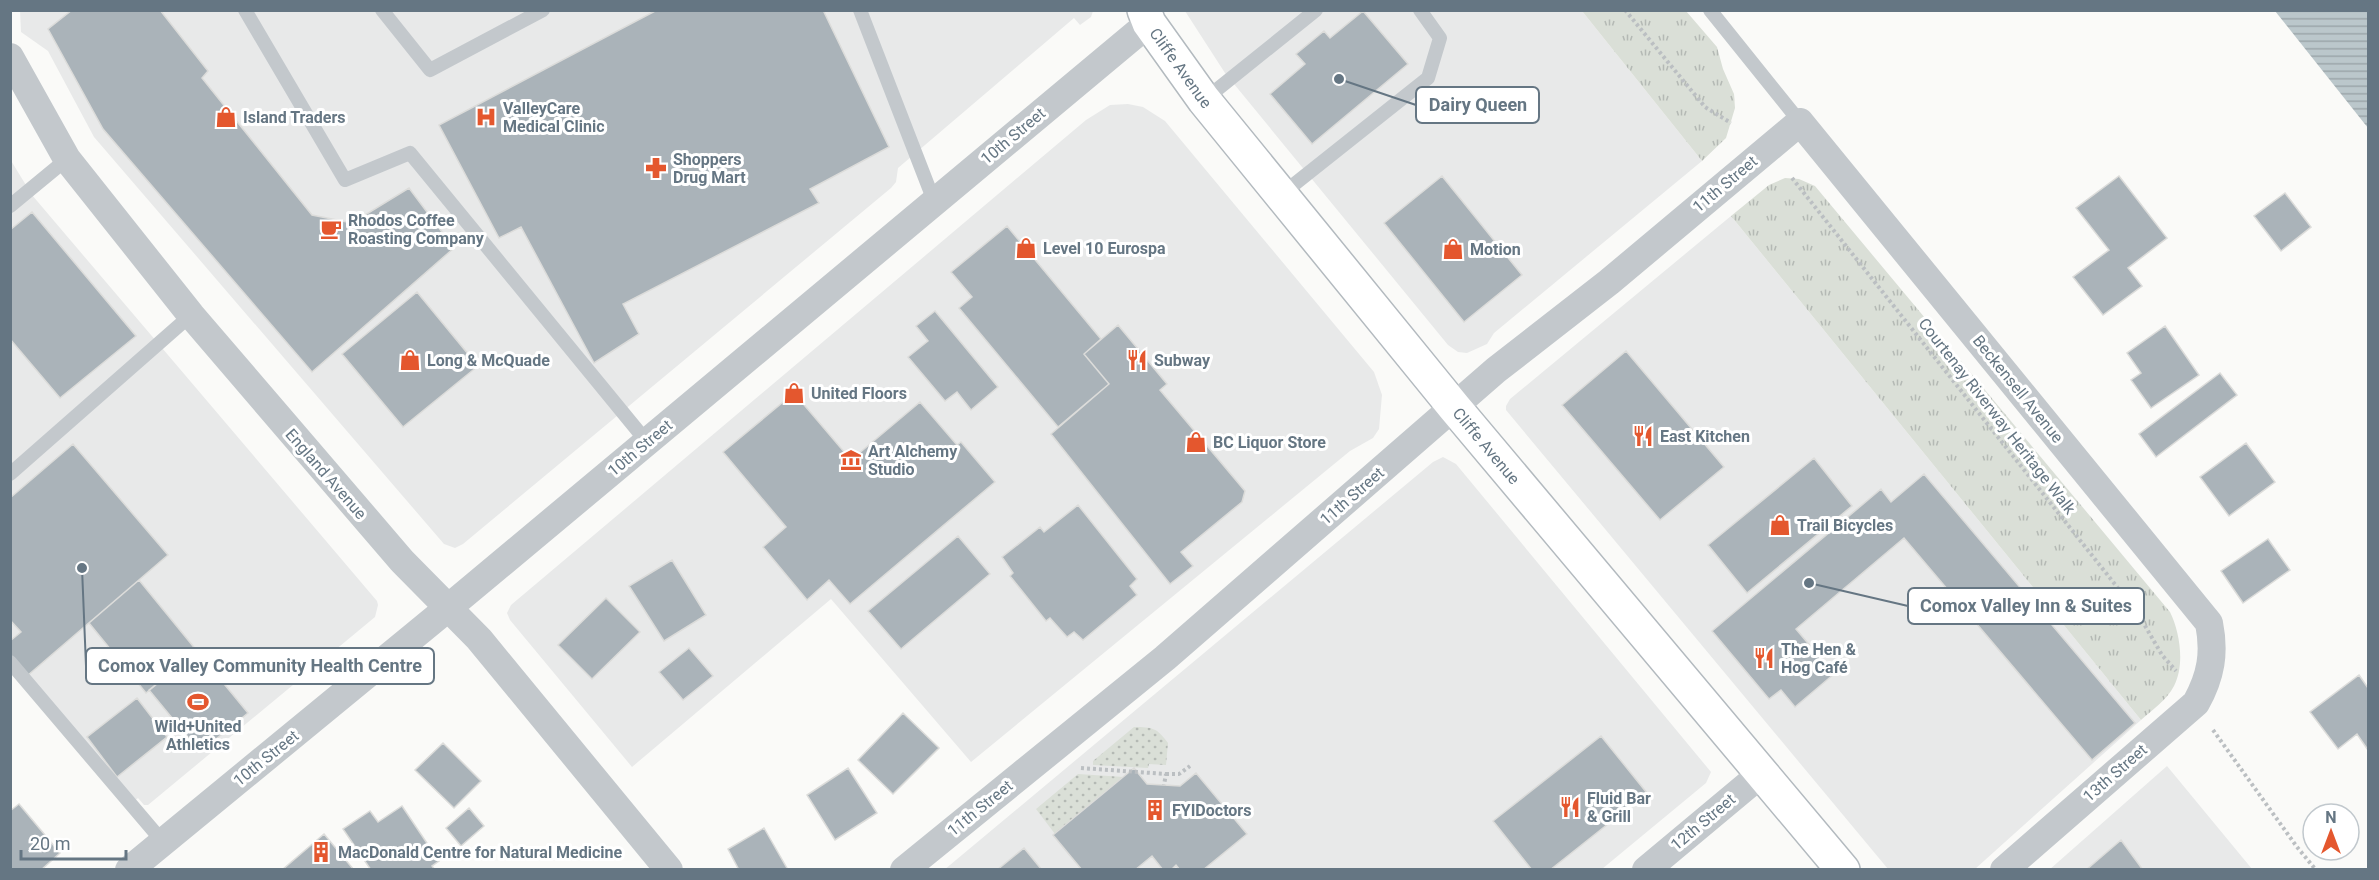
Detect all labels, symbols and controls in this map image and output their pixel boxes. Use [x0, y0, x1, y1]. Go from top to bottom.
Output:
street label: Cliffe Avenue [1146, 24, 1216, 112]
callout: Dairy Queen [1416, 87, 1539, 123]
text: Dairy Queen [1429, 94, 1527, 115]
place label: ValleyCare Medical Clinic [503, 99, 604, 136]
street label: 10th Street [977, 104, 1049, 168]
shop icon: Island Traders [214, 105, 238, 129]
hospital icon: ValleyCare Medical Clinic [474, 105, 498, 129]
place label: Island Traders [243, 108, 346, 127]
place label: Shoppers Drug Mart [673, 150, 746, 187]
street label: 11th Street [1689, 152, 1761, 216]
pharmacy icon: Shoppers Drug Mart [644, 156, 668, 180]
place label: Rhodos Coffee Roasting Company [348, 211, 485, 248]
cafe icon: Rhodos Coffee Roasting Company [319, 217, 343, 241]
shop icon: Level 10 Eurospa [1014, 236, 1038, 260]
shop icon: Motion [1441, 237, 1465, 261]
place label: Level 10 Eurospa [1043, 239, 1166, 258]
place label: Motion [1470, 240, 1521, 259]
street label: Courtenay Riverway Heritage Walk [1915, 314, 2080, 519]
street label: Beckensell Avenue [1969, 331, 2067, 447]
shop icon: Long & McQuade [398, 348, 422, 372]
restaurant icon: Subway [1125, 348, 1149, 372]
place label: Long & McQuade [427, 351, 550, 370]
place label: Subway [1154, 351, 1211, 370]
shop icon: United Floors [782, 381, 806, 405]
place label: United Floors [811, 384, 907, 403]
street label: Cliffe Avenue [1449, 404, 1524, 488]
street label: 10th Street [604, 416, 676, 480]
restaurant icon: East Kitchen [1631, 424, 1655, 448]
street label: England Avenue [282, 425, 370, 523]
place label: East Kitchen [1660, 427, 1750, 446]
shop icon: BC Liquor Store [1184, 430, 1208, 454]
place label: BC Liquor Store [1213, 433, 1326, 452]
place label: Art Alchemy Studio [868, 442, 958, 479]
museum icon: Art Alchemy Studio [839, 448, 863, 472]
street label: 11th Street [1316, 463, 1388, 529]
shop icon: Trail Bicycles [1768, 513, 1792, 537]
place label: Trail Bicycles [1797, 516, 1893, 535]
callout: Comox Valley Inn & Suites [1908, 588, 2144, 624]
text: Comox Valley Inn & Suites [1920, 595, 2132, 616]
place label: The Hen & Hog Café [1781, 640, 1856, 677]
restaurant icon: The Hen & Hog Café [1752, 646, 1776, 670]
callout: Comox Valley Community Health Centre [86, 648, 434, 684]
text: Comox Valley Community Health Centre [98, 655, 422, 676]
sports icon: Wild+United Athletics [186, 690, 210, 714]
place label: Wild+United Athletics [154, 717, 242, 754]
street label: 10th Street [230, 726, 302, 790]
street label: 13th Street [2079, 740, 2151, 806]
street label: 11th Street [944, 776, 1016, 840]
place label: Fluid Bar & Grill [1587, 789, 1651, 826]
street label: 12th Street [1667, 790, 1739, 854]
restaurant icon: Fluid Bar & Grill [1558, 795, 1582, 819]
building icon: FYIDoctors [1143, 798, 1167, 822]
place label: FYIDoctors [1172, 801, 1251, 820]
north arrow [2301, 802, 2361, 862]
text: N [2325, 808, 2337, 827]
scale bar [21, 823, 126, 861]
text: 20 m [30, 833, 70, 854]
building icon: MacDonald Centre for Natural Medicine [309, 840, 333, 864]
place label: MacDonald Centre for Natural Medicine [338, 843, 623, 862]

